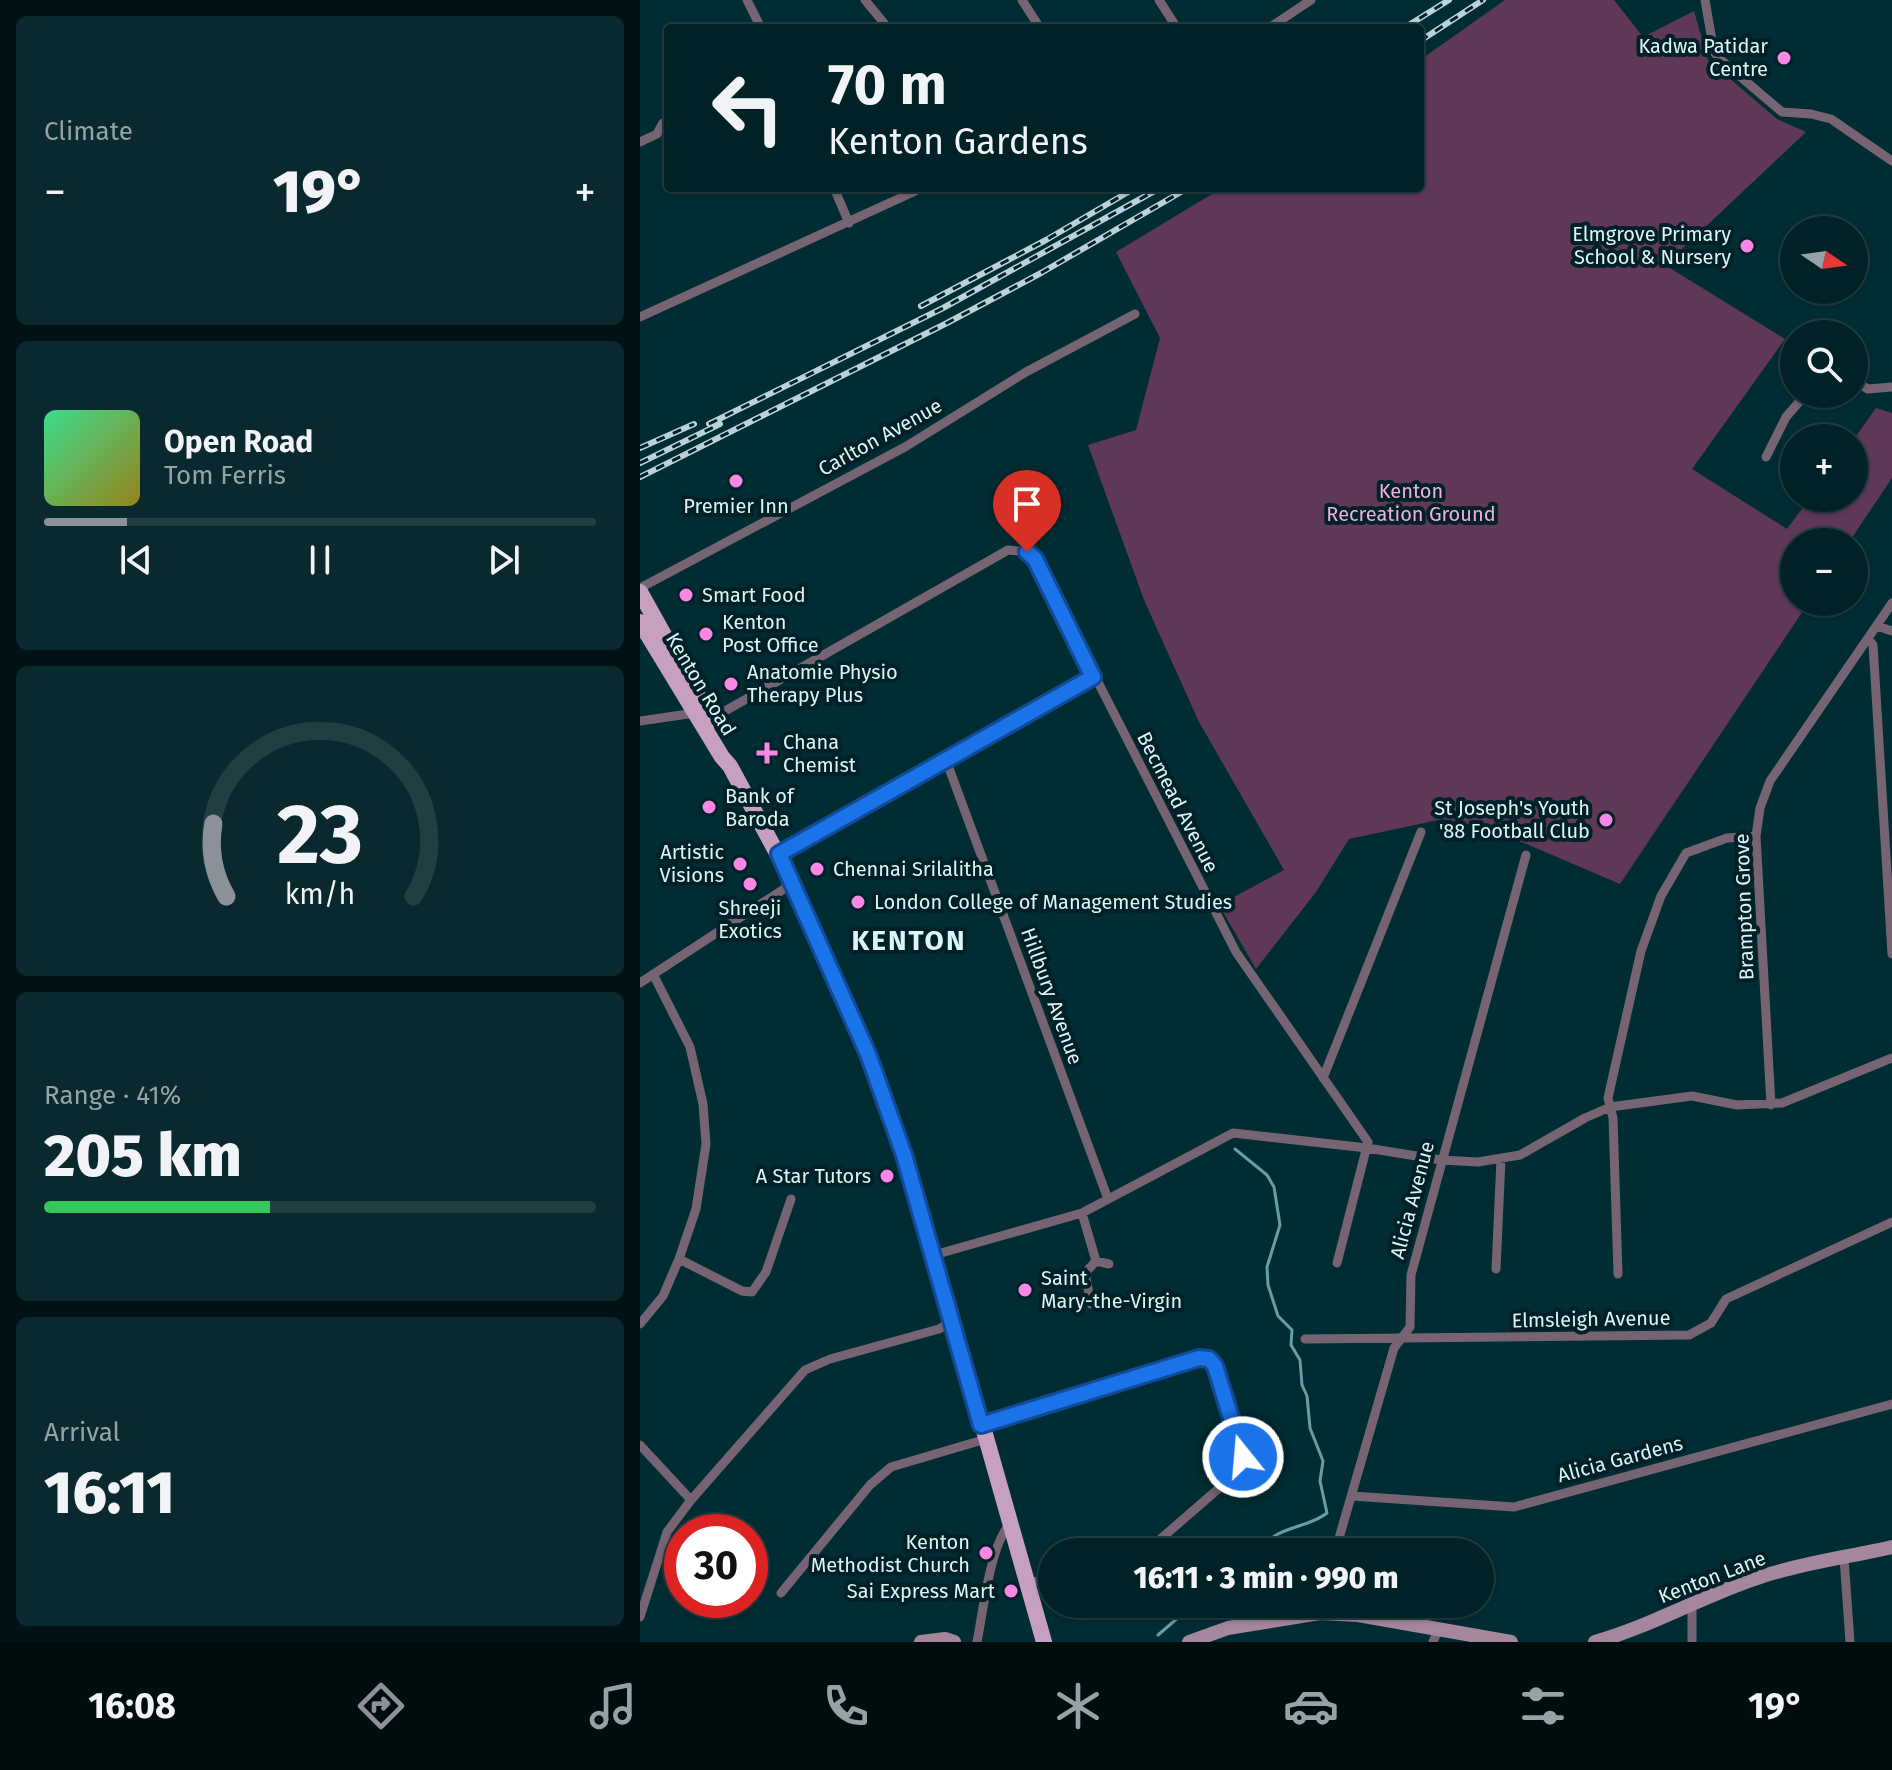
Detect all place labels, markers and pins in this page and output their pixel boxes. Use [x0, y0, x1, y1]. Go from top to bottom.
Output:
place label: Kadwa Patidar Centre [1638, 34, 1768, 81]
marker: Kadwa Patidar Centre [1775, 49, 1793, 67]
place label: Elmgrove Primary School & Nursery [1572, 222, 1731, 269]
marker: Elmgrove Primary School & Nursery [1738, 237, 1756, 255]
pin [993, 470, 1061, 552]
marker: Premier Inn [727, 472, 745, 490]
place label: Premier Inn [683, 494, 789, 518]
place label: Smart Food [702, 583, 806, 607]
marker: Smart Food [677, 586, 695, 604]
place label: Kenton Post Office [722, 610, 819, 657]
marker: Kenton Post Office [697, 625, 715, 643]
place label: Anatomie Physio Therapy Plus [747, 660, 898, 707]
marker: Anatomie Physio Therapy Plus [722, 675, 740, 693]
place label: Chana Chemist [783, 730, 857, 777]
marker: Chana Chemist [758, 744, 776, 762]
place label: Bank of Baroda [725, 784, 795, 831]
place label: St Joseph's Youth '88 Football Club [1434, 796, 1590, 843]
marker: Bank of Baroda [700, 798, 718, 816]
marker: St Joseph's Youth '88 Football Club [1597, 811, 1615, 829]
place label: Artistic Visions [660, 840, 724, 887]
marker: Artistic Visions [731, 855, 749, 873]
place label: Chennai Srilalitha [833, 857, 994, 881]
marker: Chennai Srilalitha [808, 860, 826, 878]
marker: Shreeji Exotics [741, 875, 759, 893]
place label: London College of Management Studies [874, 890, 1232, 914]
marker: London College of Management Studies [849, 893, 867, 911]
place label: Shreeji Exotics [718, 896, 782, 943]
place label: A Star Tutors [756, 1164, 871, 1188]
marker: A Star Tutors [878, 1167, 896, 1185]
place label: Saint Mary-the-Virgin [1041, 1266, 1182, 1313]
marker: Saint Mary-the-Virgin [1016, 1281, 1034, 1299]
place label: Kenton Methodist Church [811, 1530, 970, 1577]
marker: Kenton Methodist Church [977, 1544, 995, 1562]
place label: Sai Express Mart [847, 1579, 996, 1603]
marker: Sai Express Mart [1002, 1582, 1020, 1600]

